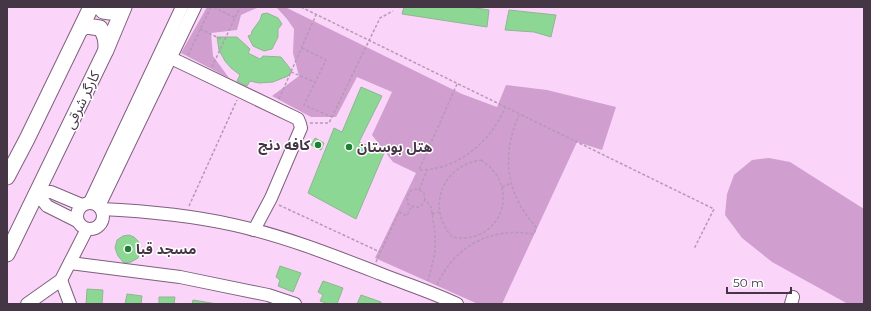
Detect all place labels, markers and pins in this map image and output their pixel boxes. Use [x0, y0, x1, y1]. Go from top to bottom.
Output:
place label: کافه دنج [258, 136, 311, 155]
place label: هتل بوستان [357, 138, 432, 156]
marker: کافه دنج [313, 140, 323, 150]
marker: هتل بوستان [344, 142, 354, 152]
place label: مسجد قبا [136, 240, 196, 258]
marker: مسجد قبا [123, 244, 133, 254]

